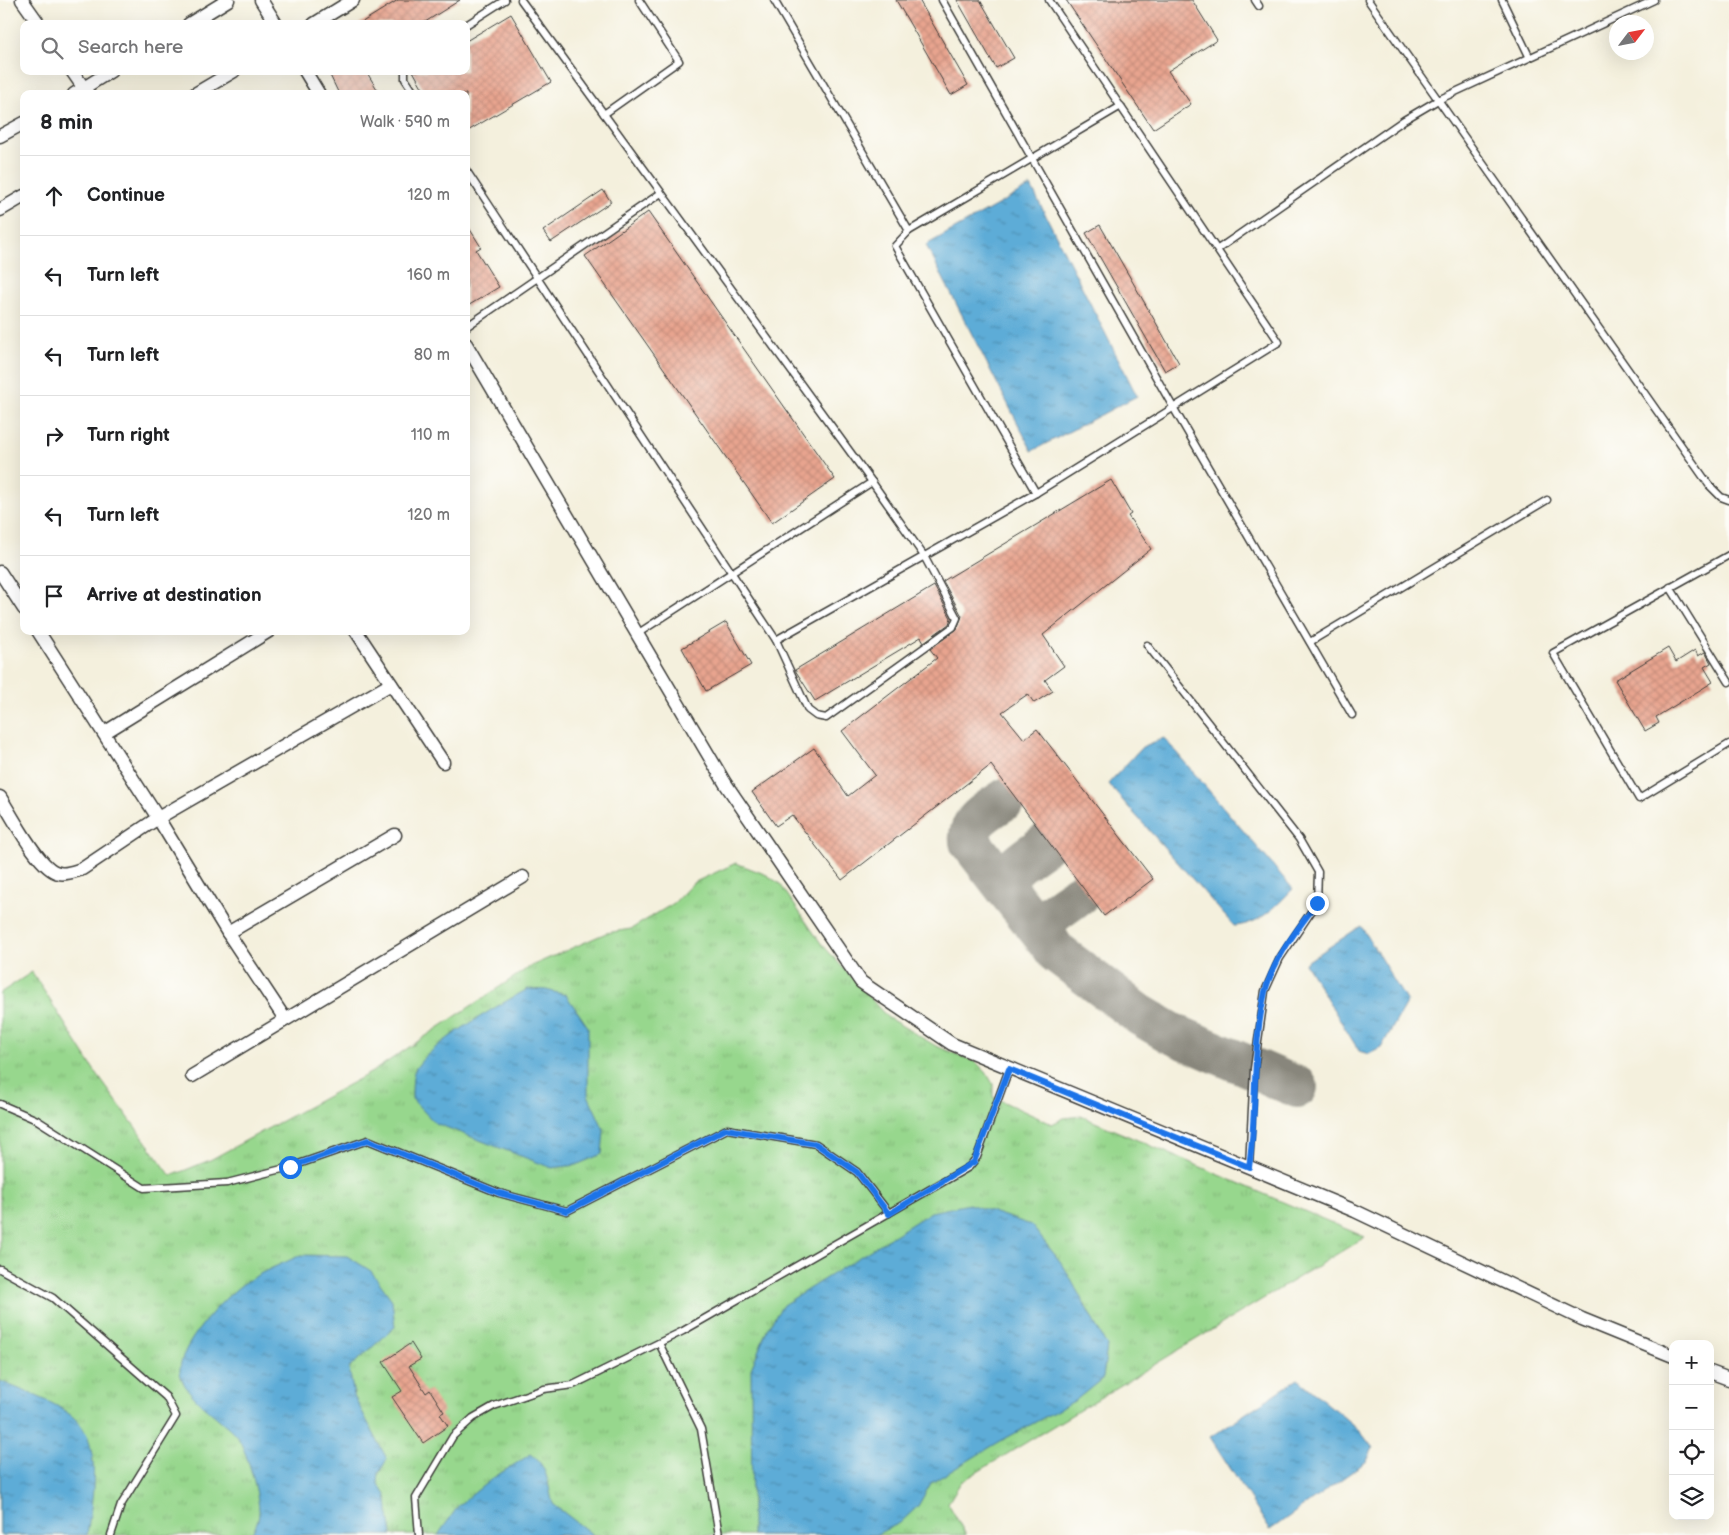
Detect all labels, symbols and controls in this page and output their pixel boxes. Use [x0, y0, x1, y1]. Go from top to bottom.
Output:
north arrow [1609, 15, 1654, 60]
search box [20, 20, 470, 75]
icon: search [38, 34, 66, 62]
text: Search here [78, 36, 183, 59]
text: 8 min [40, 110, 93, 135]
text: Walk · 590 m [360, 113, 450, 132]
icon: ahead [40, 182, 68, 210]
text: Continue [87, 184, 165, 207]
text: 120 m [407, 186, 450, 205]
icon: left [40, 262, 68, 290]
text: Turn left [87, 264, 159, 287]
text: 160 m [407, 266, 450, 285]
icon: left [40, 342, 68, 370]
text: Turn left [87, 344, 159, 367]
text: 80 m [414, 346, 450, 365]
icon: right [40, 422, 68, 450]
text: Turn right [87, 424, 170, 447]
text: 110 m [411, 426, 450, 445]
icon: left [40, 502, 68, 530]
text: Turn left [87, 504, 159, 527]
text: 120 m [407, 506, 450, 525]
icon: arrive [40, 582, 68, 610]
text: Arrive at destination [87, 584, 262, 607]
route end [1306, 892, 1329, 915]
route start [279, 1156, 302, 1179]
map controls [1669, 1340, 1714, 1520]
button: + [1669, 1340, 1714, 1385]
button: − [1669, 1385, 1714, 1430]
button: locate [1669, 1430, 1714, 1475]
button: layers [1669, 1475, 1714, 1520]

